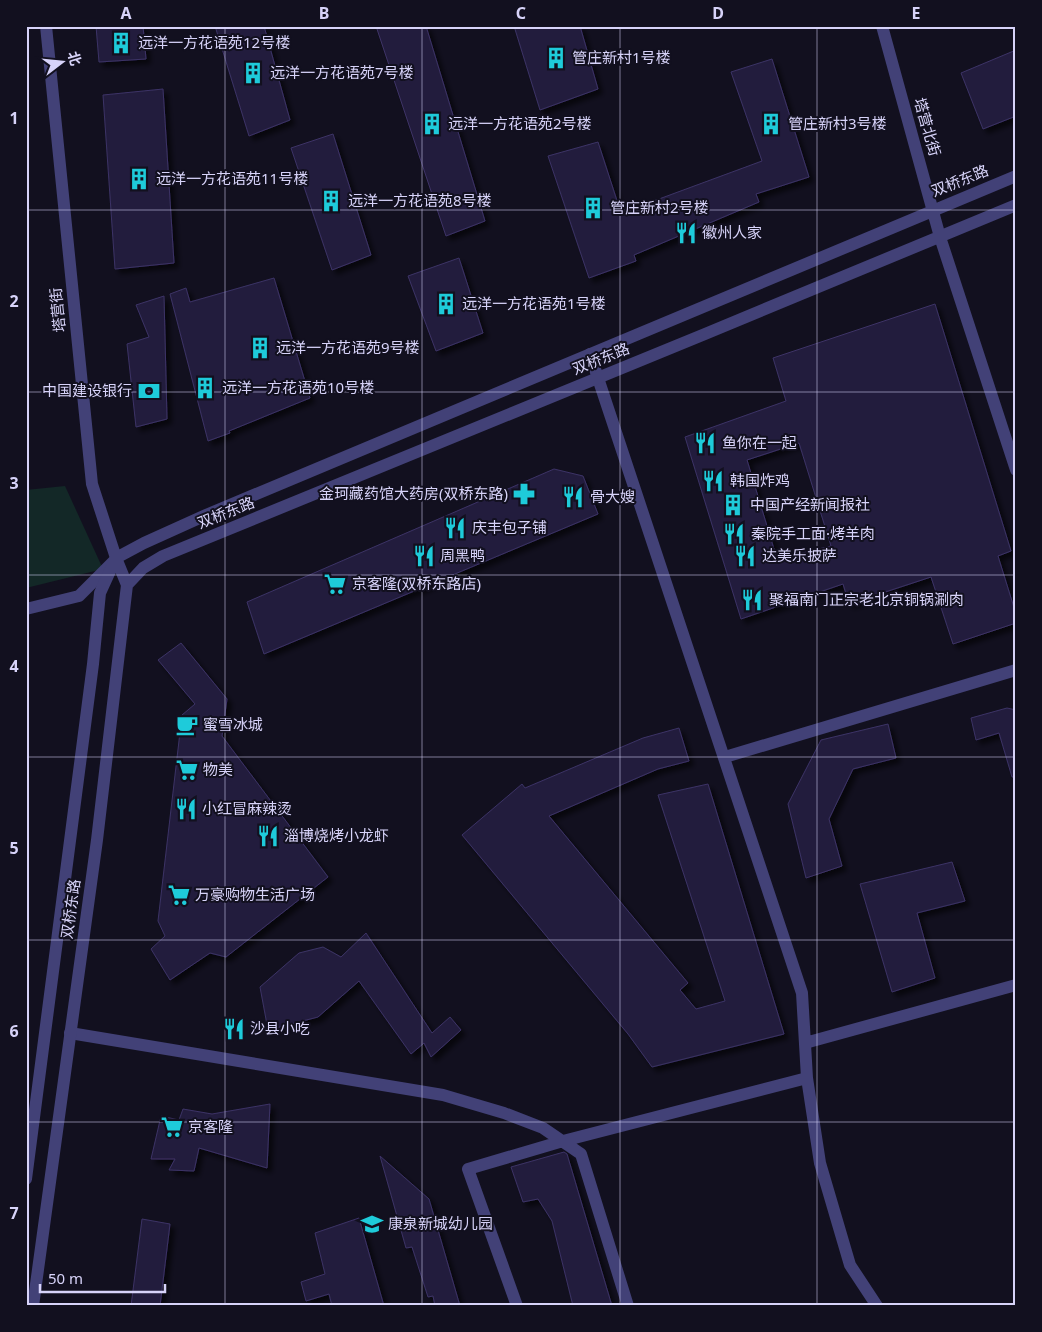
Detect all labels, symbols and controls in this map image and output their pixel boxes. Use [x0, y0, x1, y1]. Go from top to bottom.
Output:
text: A [120, 2, 132, 24]
text: B [319, 2, 329, 24]
text: C [516, 2, 526, 24]
text: D [712, 2, 724, 24]
text: E [912, 2, 921, 24]
building icon: 远洋一方花语苑12号楼 [108, 30, 134, 56]
place label: 远洋一方花语苑12号楼 [138, 32, 290, 52]
north arrow [38, 38, 88, 88]
building icon: 管庄新村1号楼 [543, 45, 569, 71]
place label: 管庄新村1号楼 [572, 47, 671, 67]
text: 北 [64, 49, 86, 68]
building icon: 远洋一方花语苑7号楼 [240, 60, 266, 86]
place label: 远洋一方花语苑7号楼 [270, 62, 414, 82]
street label: 塔营北街 [910, 95, 946, 158]
text: 1 [9, 107, 19, 129]
building icon: 远洋一方花语苑2号楼 [419, 111, 445, 137]
building icon: 管庄新村3号楼 [758, 111, 784, 137]
place label: 远洋一方花语苑2号楼 [448, 113, 592, 133]
place label: 管庄新村3号楼 [788, 113, 887, 133]
street label: 双桥东路 [928, 160, 991, 201]
building icon: 远洋一方花语苑11号楼 [126, 166, 152, 192]
place label: 远洋一方花语苑11号楼 [156, 168, 308, 188]
building icon: 远洋一方花语苑8号楼 [318, 188, 344, 214]
place label: 远洋一方花语苑8号楼 [348, 190, 492, 210]
building icon: 管庄新村2号楼 [580, 195, 606, 221]
place label: 管庄新村2号楼 [610, 197, 709, 217]
restaurant icon: 徽州人家 [673, 220, 699, 246]
place label: 徽州人家 [702, 222, 762, 242]
street label: 塔营街 [45, 287, 69, 334]
text: 2 [9, 290, 19, 312]
building icon: 远洋一方花语苑1号楼 [433, 291, 459, 317]
place label: 远洋一方花语苑1号楼 [462, 293, 606, 313]
building icon: 远洋一方花语苑9号楼 [247, 335, 273, 361]
place label: 远洋一方花语苑9号楼 [276, 337, 420, 357]
street label: 双桥东路 [569, 338, 632, 379]
building icon: 远洋一方花语苑10号楼 [192, 375, 218, 401]
place label: 远洋一方花语苑10号楼 [222, 377, 374, 397]
bank icon: 中国建设银行 [136, 378, 162, 404]
place label: 中国建设银行 [42, 380, 132, 400]
restaurant icon: 鱼你在一起 [692, 430, 718, 456]
place label: 鱼你在一起 [722, 432, 797, 452]
restaurant icon: 韩国炸鸡 [700, 468, 726, 494]
place label: 韩国炸鸡 [730, 470, 790, 490]
text: 3 [9, 472, 19, 494]
pharmacy icon: 金珂藏药馆大药房(双桥东路) [511, 481, 537, 507]
place label: 金珂藏药馆大药房(双桥东路) [319, 483, 508, 503]
restaurant icon: 骨大嫂 [560, 484, 586, 510]
place label: 骨大嫂 [590, 486, 635, 506]
street label: 双桥东路 [194, 492, 257, 533]
building icon: 中国产经新闻报社 [720, 492, 746, 518]
place label: 中国产经新闻报社 [750, 494, 870, 514]
restaurant icon: 庆丰包子铺 [442, 515, 468, 541]
place label: 庆丰包子铺 [472, 517, 547, 537]
restaurant icon: 秦院手工面·烤羊肉 [721, 521, 747, 547]
place label: 秦院手工面·烤羊肉 [751, 523, 875, 543]
restaurant icon: 周黑鸭 [411, 543, 437, 569]
restaurant icon: 达美乐披萨 [732, 543, 758, 569]
place label: 周黑鸭 [440, 545, 485, 565]
place label: 达美乐披萨 [762, 545, 837, 565]
supermarket icon: 京客隆(双桥东路店) [322, 571, 348, 597]
place label: 京客隆(双桥东路店) [352, 573, 481, 593]
restaurant icon: 聚福南门正宗老北京铜锅涮肉 [739, 587, 765, 613]
place label: 聚福南门正宗老北京铜锅涮肉 [769, 589, 964, 609]
text: 4 [9, 655, 19, 677]
cafe icon: 蜜雪冰城 [174, 712, 200, 738]
place label: 蜜雪冰城 [203, 714, 263, 734]
supermarket icon: 物美 [174, 757, 200, 783]
place label: 物美 [203, 759, 233, 779]
restaurant icon: 小红冒麻辣烫 [173, 796, 199, 822]
place label: 小红冒麻辣烫 [202, 798, 292, 818]
restaurant icon: 淄博烧烤小龙虾 [255, 823, 281, 849]
place label: 淄博烧烤小龙虾 [284, 825, 389, 845]
text: 5 [9, 837, 19, 859]
street label: 双桥东路 [56, 878, 84, 940]
supermarket icon: 万豪购物生活广场 [166, 882, 192, 908]
place label: 万豪购物生活广场 [195, 884, 315, 904]
restaurant icon: 沙县小吃 [221, 1016, 247, 1042]
place label: 沙县小吃 [250, 1018, 310, 1038]
text: 6 [9, 1020, 19, 1042]
supermarket icon: 京客隆 [159, 1114, 185, 1140]
place label: 京客隆 [188, 1116, 233, 1136]
text: 7 [9, 1202, 19, 1224]
school or university icon: 康泉新城幼儿园 [359, 1211, 385, 1237]
place label: 康泉新城幼儿园 [388, 1213, 493, 1233]
scale bar [40, 1262, 165, 1294]
text: 50 m [48, 1268, 83, 1288]

